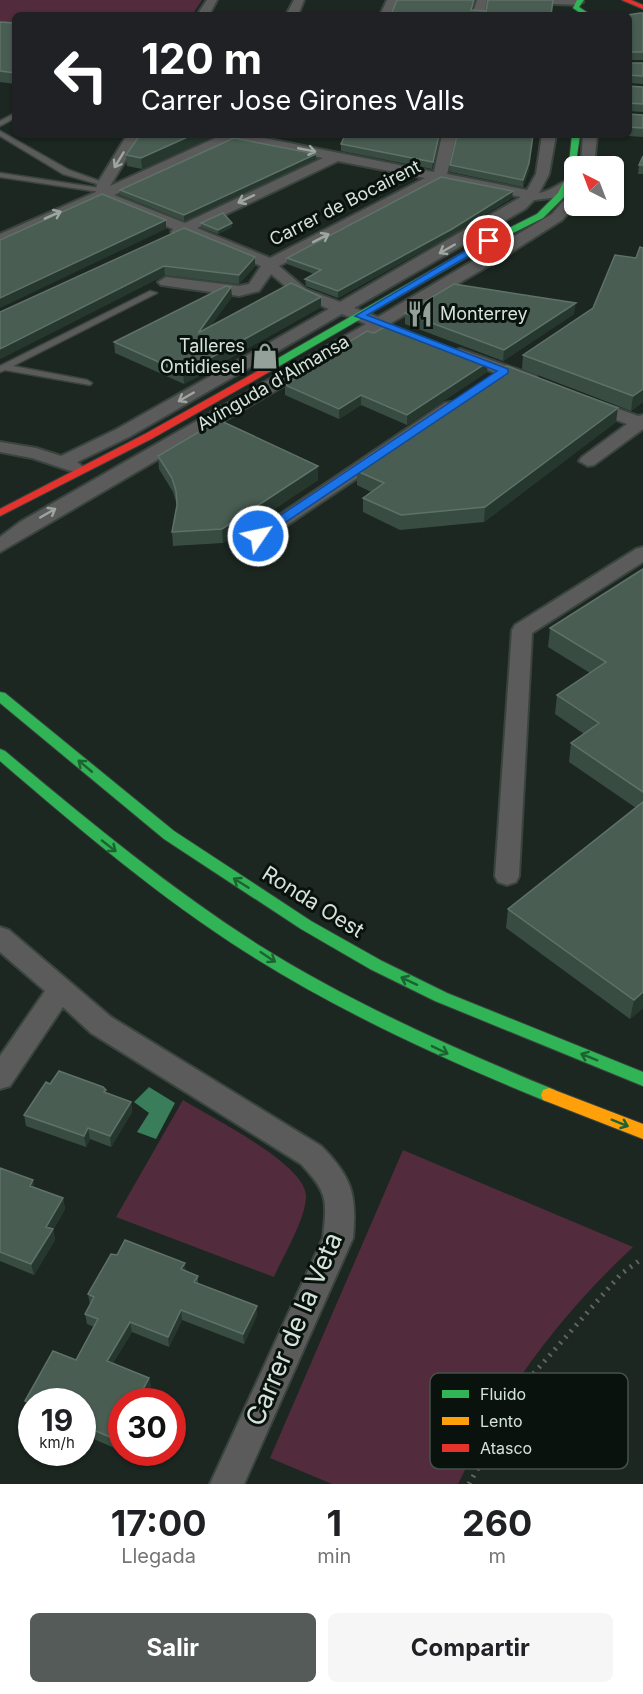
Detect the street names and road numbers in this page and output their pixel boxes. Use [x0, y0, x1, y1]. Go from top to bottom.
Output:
street label: Carrer de Bocairent [266, 155, 424, 250]
street label: Avinguda d'Almansa [193, 330, 353, 435]
street label: Ronda Oest [258, 860, 369, 943]
street label: Carrer de la Veta [239, 1227, 348, 1430]

